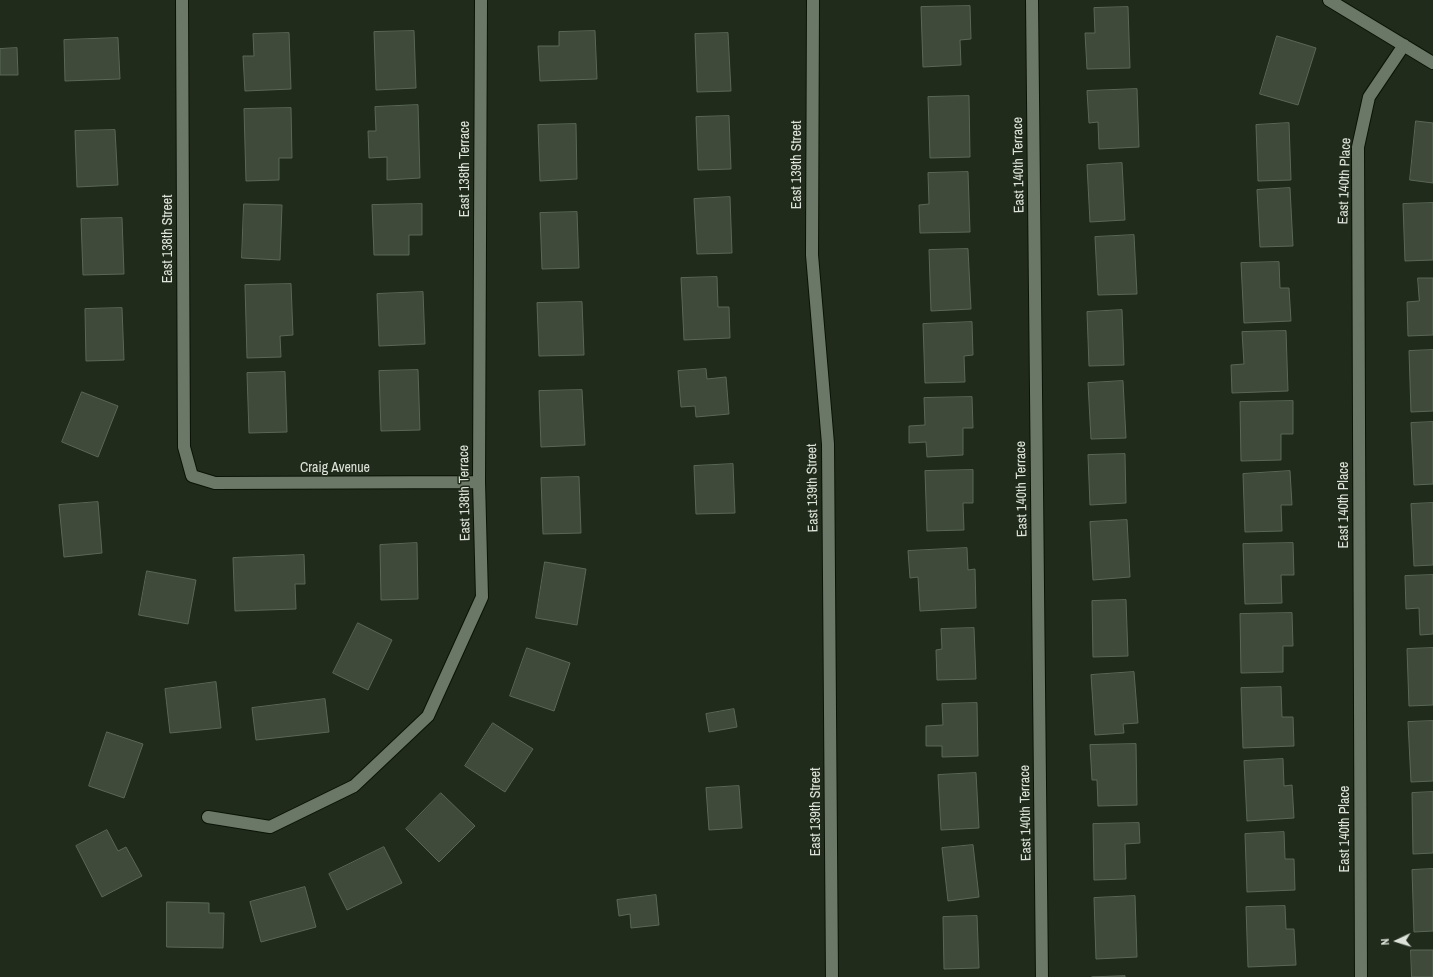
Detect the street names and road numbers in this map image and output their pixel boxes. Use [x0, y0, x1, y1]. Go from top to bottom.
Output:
street label: East 140th Terrace [1010, 117, 1028, 213]
street label: East 138th Terrace [457, 121, 473, 217]
street label: East 139th Street [789, 121, 805, 209]
street label: East 140th Place [1335, 137, 1355, 225]
street label: East 138th Street [160, 195, 176, 283]
street label: East 140th Terrace [1013, 441, 1031, 537]
street label: East 139th Street [804, 444, 822, 532]
street label: East 138th Terrace [456, 445, 474, 541]
street label: Craig Avenue [300, 460, 370, 476]
street label: East 140th Place [1336, 462, 1352, 548]
street label: East 140th Terrace [1017, 765, 1035, 861]
street label: East 139th Street [808, 768, 824, 856]
street label: East 140th Place [1337, 786, 1353, 872]

